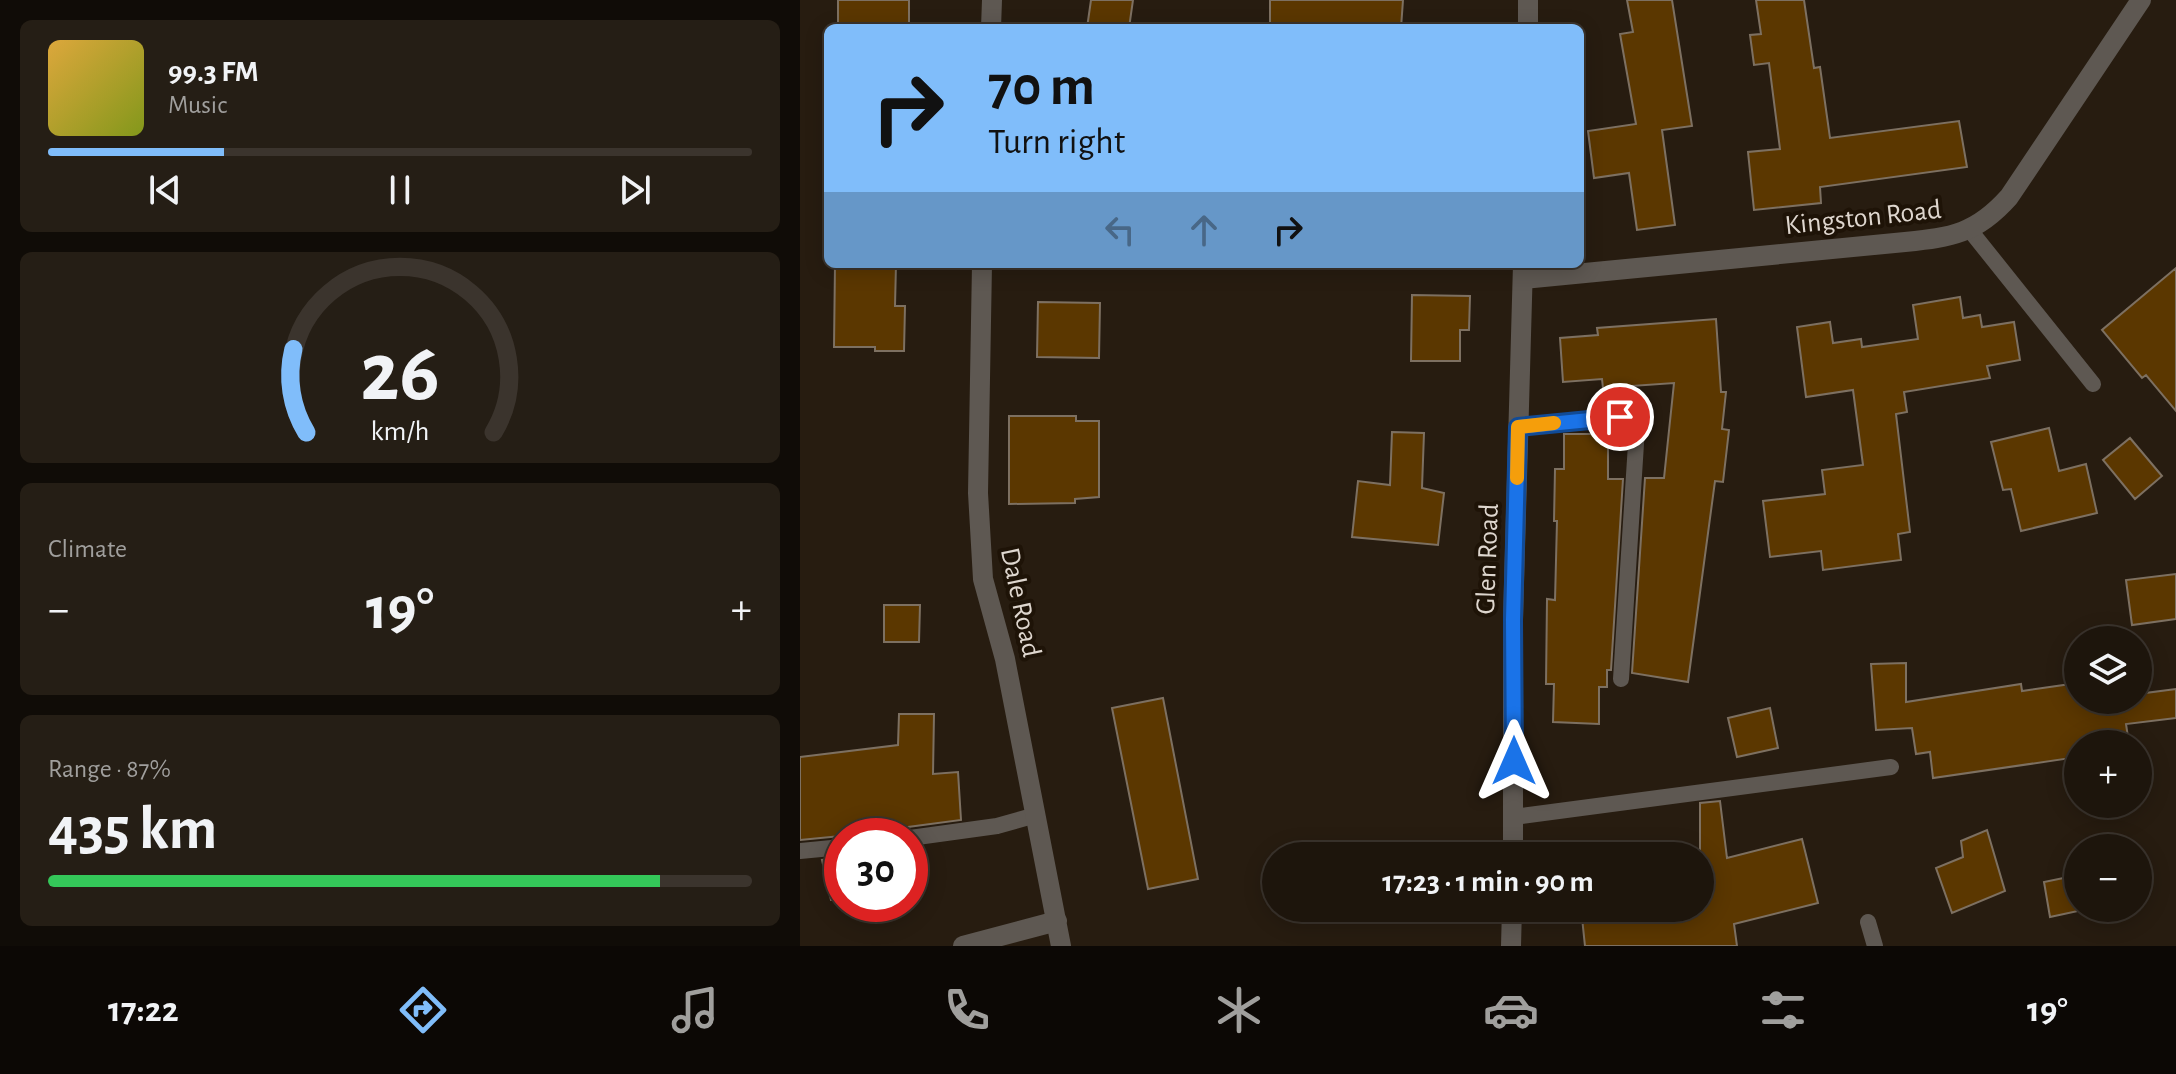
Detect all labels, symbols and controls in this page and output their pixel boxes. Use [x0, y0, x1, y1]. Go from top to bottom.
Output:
icon: right [856, 56, 960, 160]
text: 99.3 FM [168, 57, 259, 87]
text: 70 m [988, 59, 1095, 115]
text: Music [168, 92, 227, 118]
text: Turn right [988, 124, 1125, 160]
icon: previous [143, 168, 187, 212]
icon: pause [378, 168, 422, 212]
icon: next [613, 168, 657, 212]
street label: Kingston Road [1784, 196, 1943, 240]
icon: left [1098, 208, 1142, 252]
icon: ahead [1182, 208, 1226, 252]
icon: right [1266, 208, 1310, 252]
text: 26 [360, 332, 440, 416]
pin [1586, 383, 1654, 451]
icon: arrive [1598, 395, 1642, 439]
text: km/h [371, 417, 429, 446]
street label: Glen Road [1472, 503, 1504, 615]
text: Climate [48, 536, 127, 562]
street label: Dale Road [995, 545, 1045, 660]
text: 19° [366, 580, 434, 640]
text: − [48, 588, 69, 632]
text: + [731, 588, 752, 632]
map controls [2064, 626, 2152, 922]
button: layers [2064, 626, 2152, 714]
position arrow [1472, 719, 1556, 803]
button: + [2064, 730, 2152, 818]
text: Range · 87% [48, 756, 171, 782]
text: 435 km [48, 800, 217, 860]
speed limit sign: 30 [824, 818, 928, 922]
button: − [2064, 834, 2152, 922]
text: 17:23 · 1 min · 90 m [1382, 867, 1594, 897]
icon: directions [395, 982, 451, 1038]
icon: music [667, 982, 723, 1038]
icon: phone [939, 982, 995, 1038]
icon: climate [1211, 982, 1267, 1038]
icon: car [1483, 982, 1539, 1038]
icon: filters [1755, 982, 1811, 1038]
text: 17:22 [108, 992, 179, 1028]
text: 19° [2027, 992, 2068, 1028]

